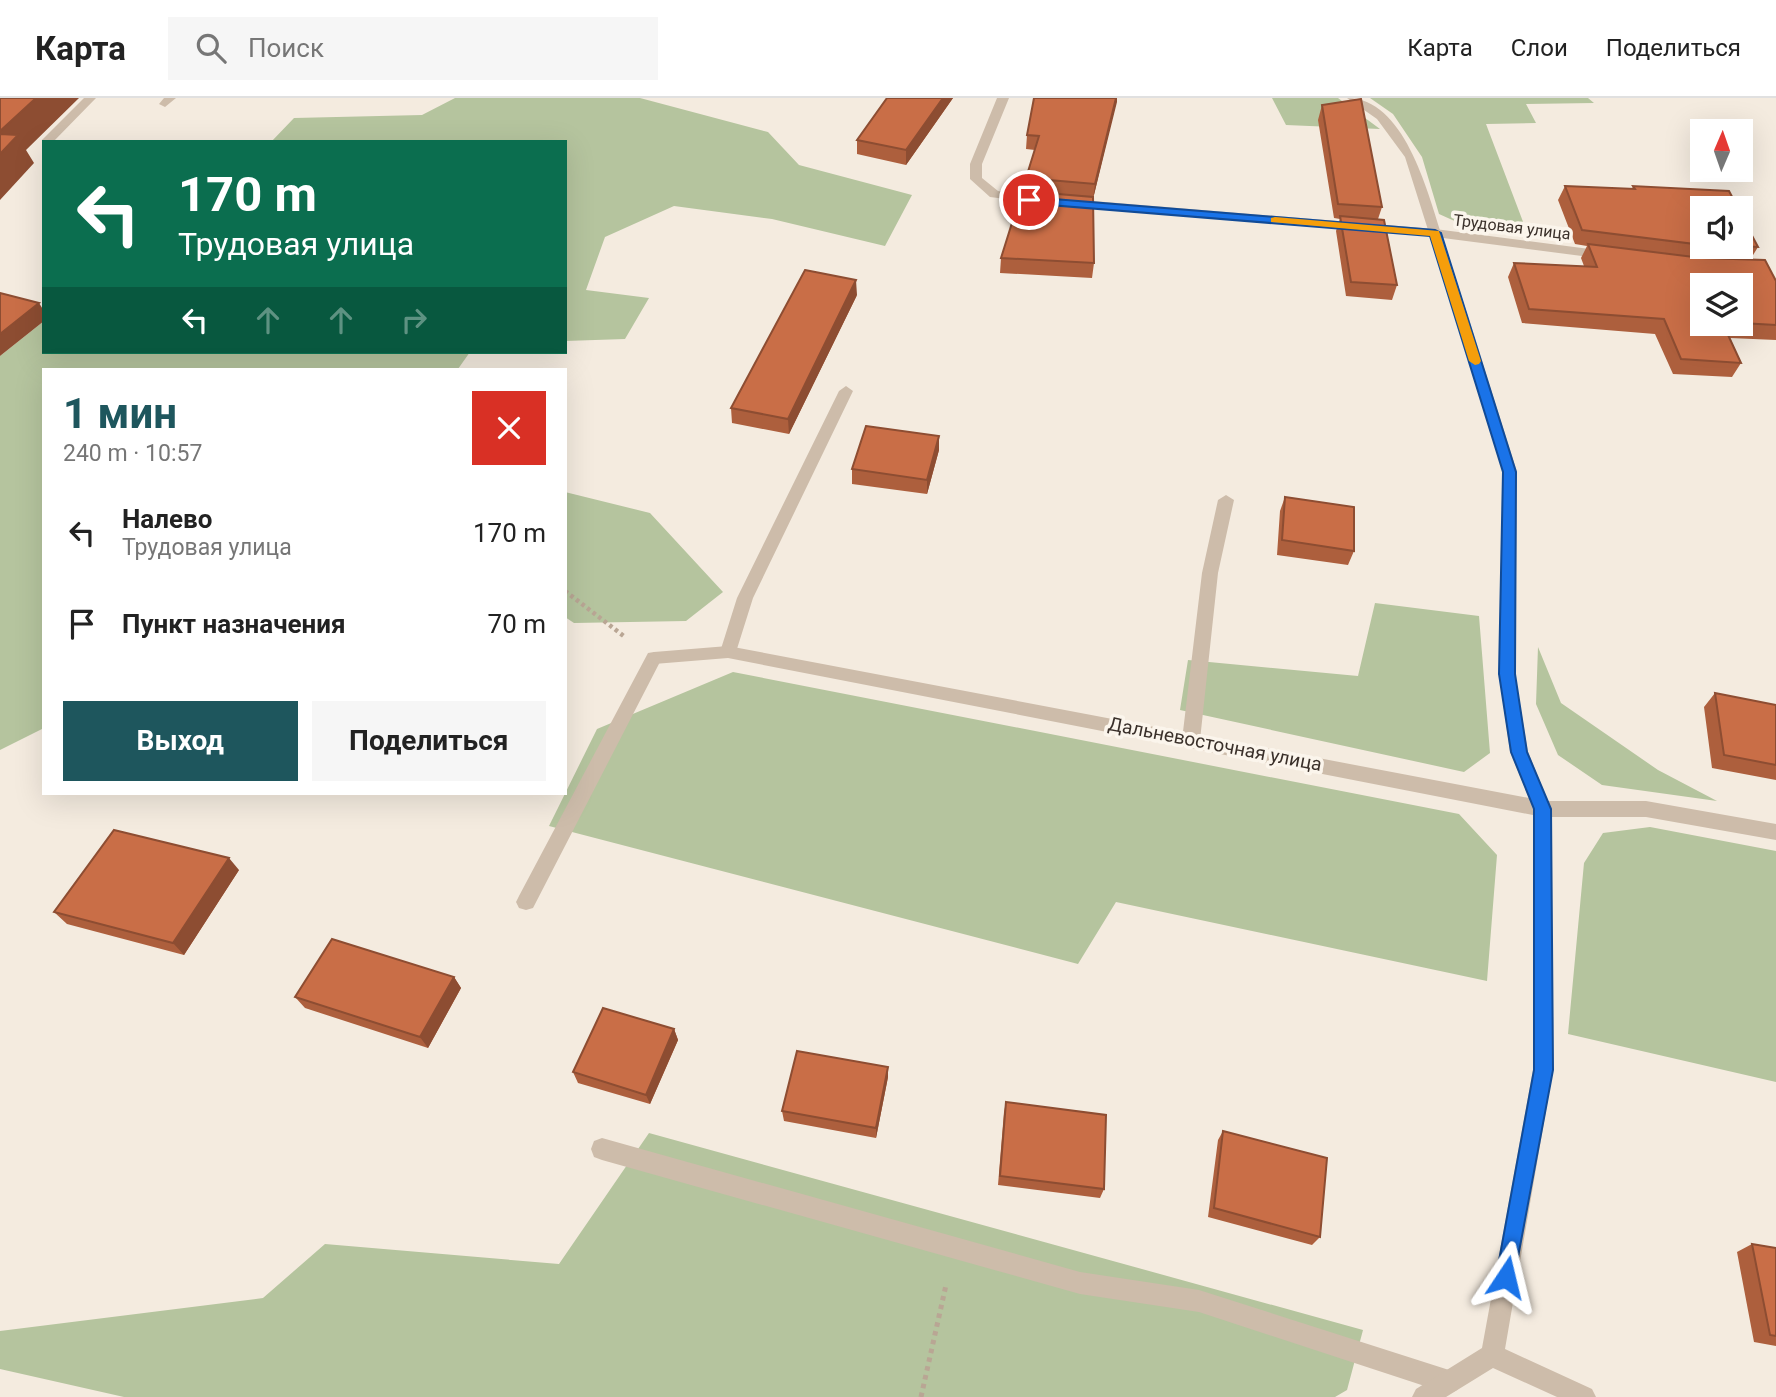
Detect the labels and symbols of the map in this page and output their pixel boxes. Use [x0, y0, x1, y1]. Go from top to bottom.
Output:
north arrow [1690, 119, 1754, 182]
pin [999, 170, 1059, 230]
street label: Трудовая улица [1452, 210, 1572, 244]
street label: Дальневосточная улица [1106, 712, 1324, 776]
position arrow [1469, 1240, 1543, 1314]

